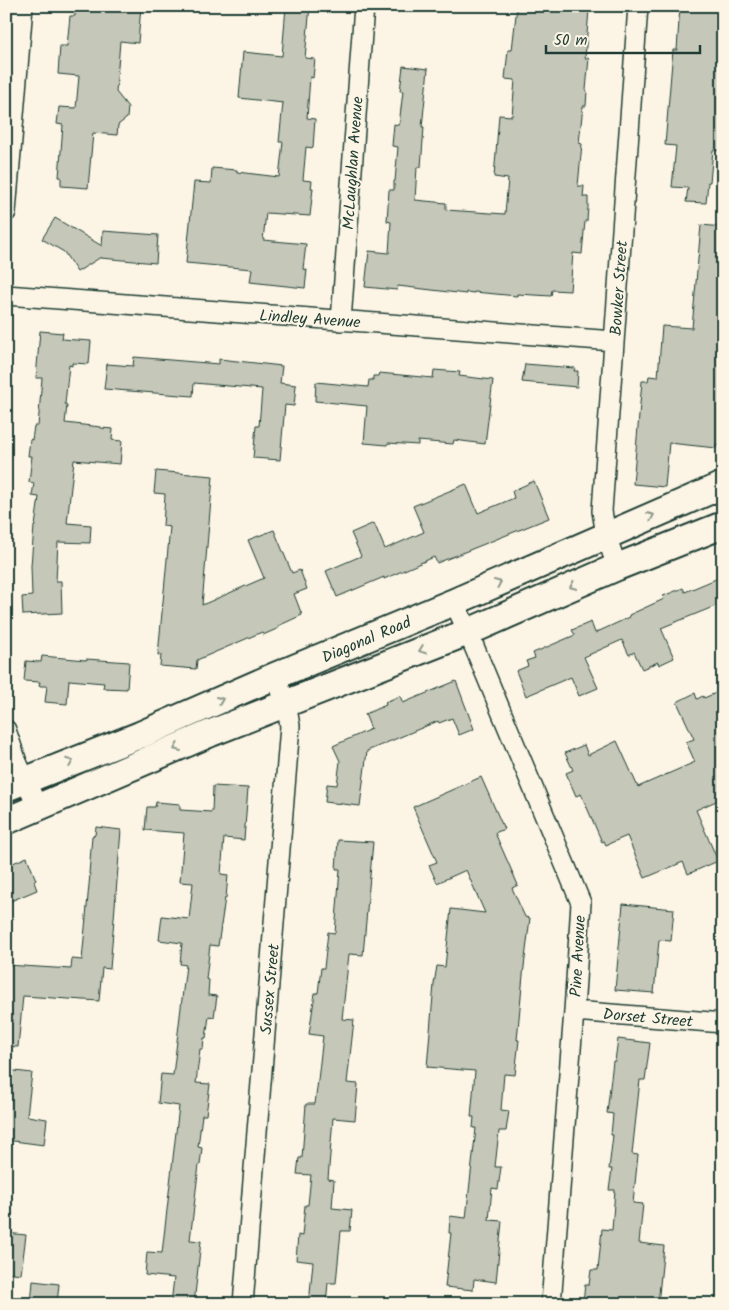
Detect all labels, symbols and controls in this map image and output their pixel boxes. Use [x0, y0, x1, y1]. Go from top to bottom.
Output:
scale bar [546, 22, 700, 54]
text: 50 m [554, 29, 588, 53]
street label: McLaughlan Avenue [336, 96, 371, 230]
street label: Bowker Street [604, 239, 635, 336]
street label: Lindley Avenue [259, 303, 361, 335]
one-way arrow [646, 511, 655, 522]
one-way arrow [493, 578, 502, 589]
one-way arrow [569, 580, 578, 591]
street label: Diagonal Road [318, 610, 416, 670]
one-way arrow [418, 644, 427, 654]
one-way arrow [215, 696, 224, 707]
one-way arrow [173, 741, 182, 752]
one-way arrow [65, 758, 74, 768]
street label: Pine Avenue [564, 915, 593, 998]
street label: Sussex Street [254, 942, 287, 1035]
street label: Dorset Street [602, 1002, 695, 1035]

